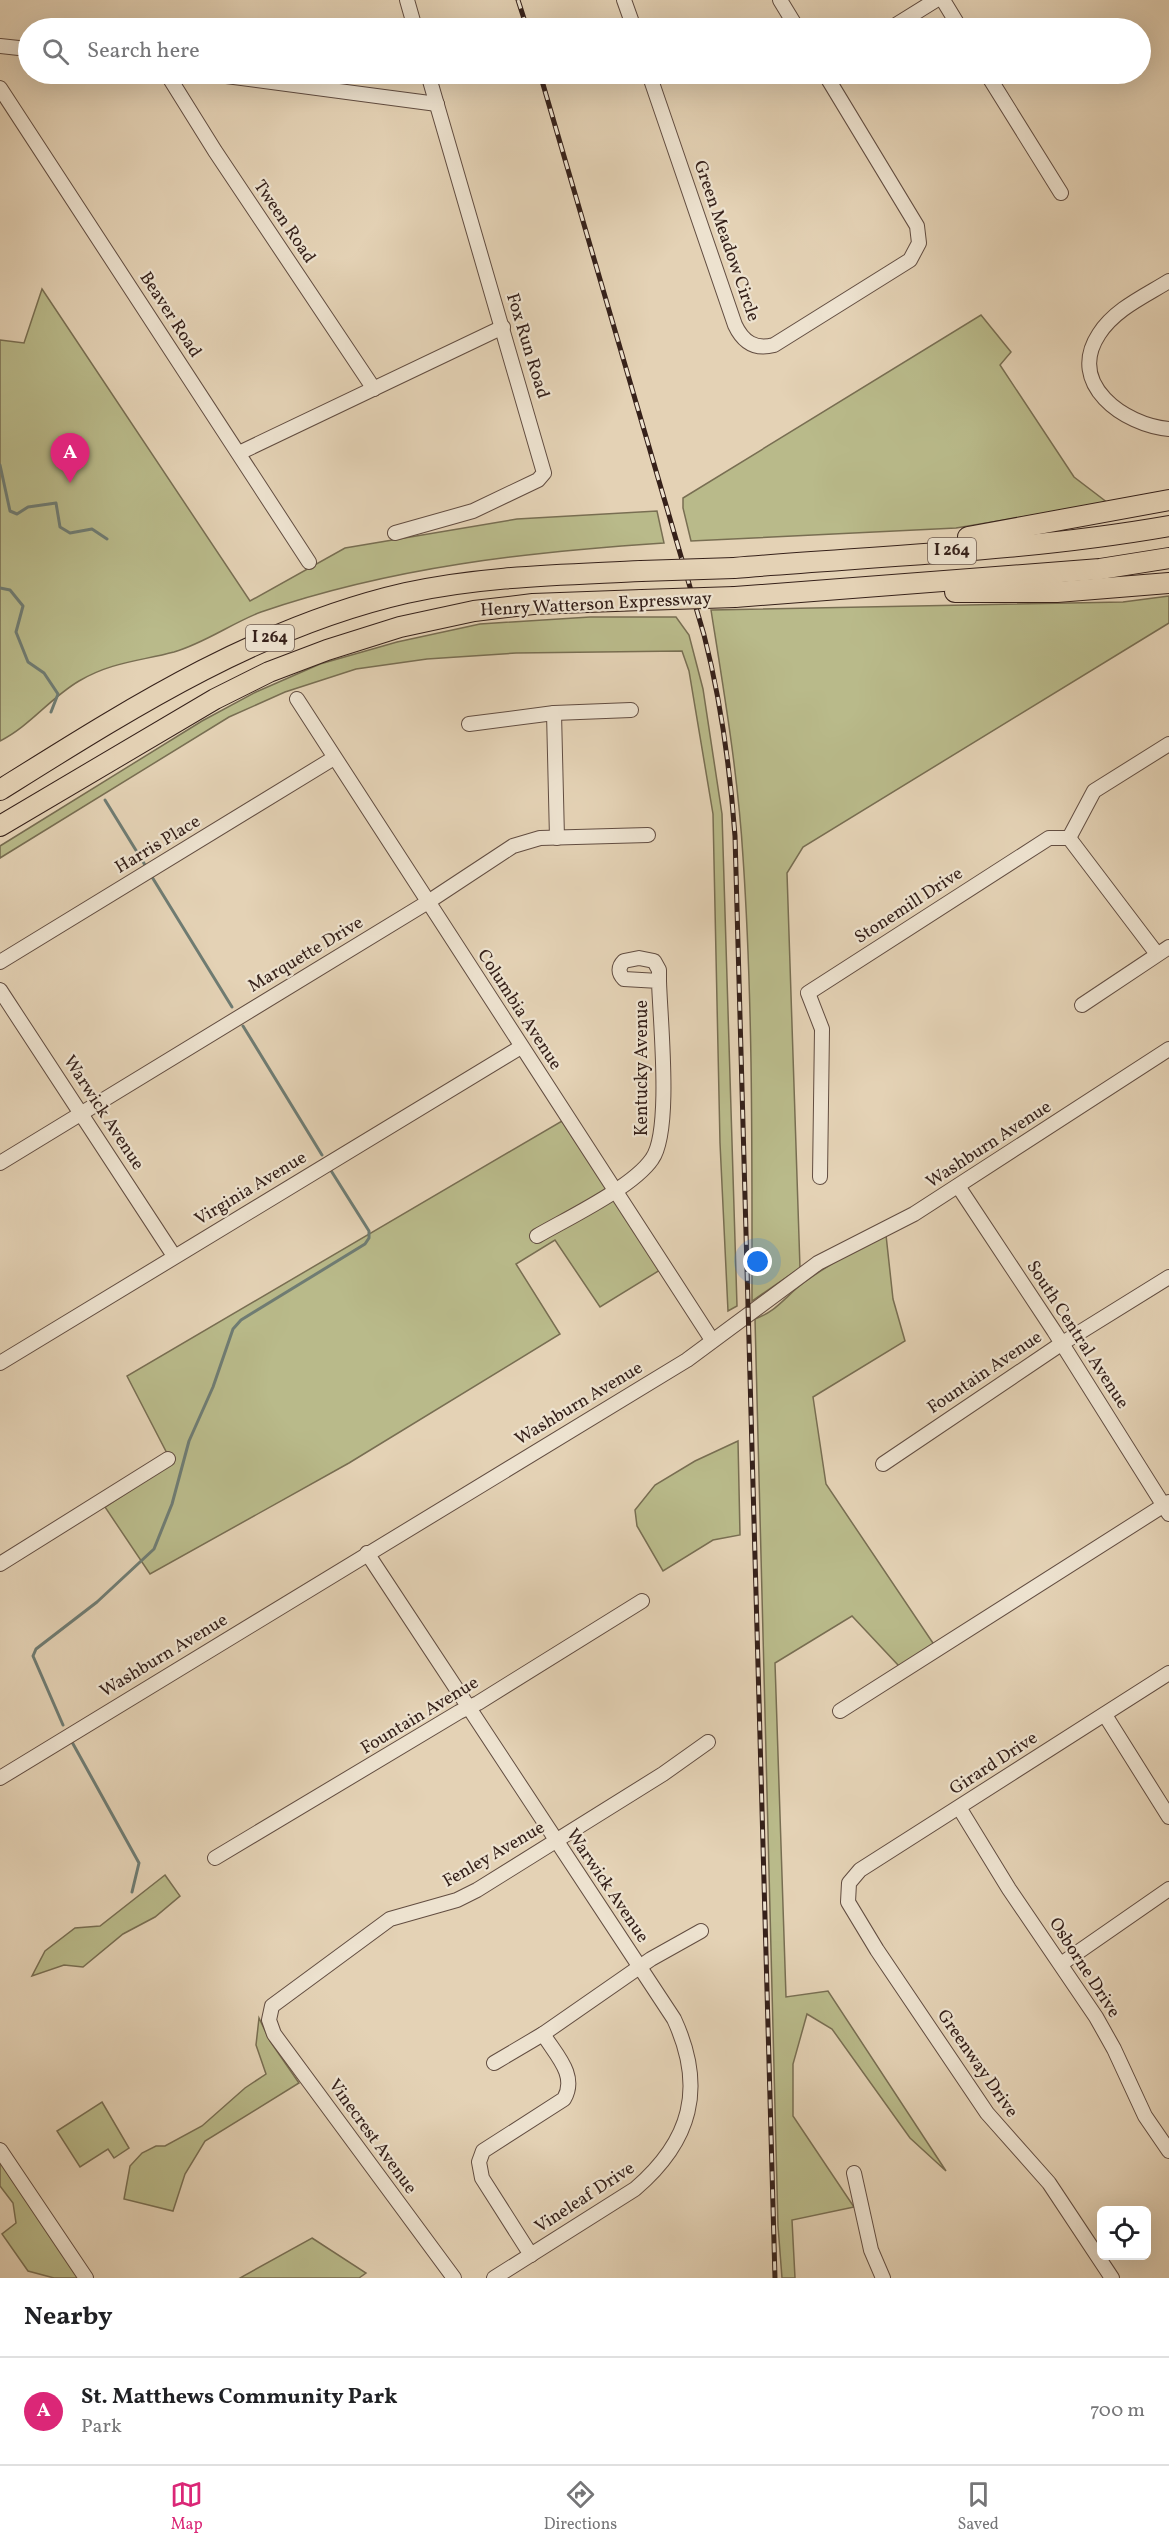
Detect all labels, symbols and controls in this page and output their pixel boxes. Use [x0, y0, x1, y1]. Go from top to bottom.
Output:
search box [18, 18, 1151, 84]
icon: search [39, 35, 72, 68]
text: Search here [87, 36, 200, 67]
street label: Green Meadow Circle [687, 157, 765, 325]
street label: Tween Road [247, 175, 321, 269]
street label: Beaver Road [133, 267, 207, 363]
street label: Fox Run Road [499, 290, 555, 402]
pin: A [50, 434, 90, 483]
road number: I 264 [928, 538, 976, 564]
street label: Henry Watterson Expressway [480, 586, 713, 624]
road number: I 264 [246, 625, 294, 651]
street label: Harris Place [111, 810, 205, 880]
street label: Stonemill Drive [850, 862, 968, 950]
street label: Marquette Drive [244, 911, 368, 999]
street label: Columbia Avenue [471, 945, 567, 1075]
street label: Kentucky Avenue [630, 1000, 655, 1136]
street label: Warwick Avenue [56, 1051, 150, 1175]
street label: Washburn Avenue [921, 1095, 1057, 1195]
street label: Virginia Avenue [190, 1146, 312, 1232]
your location [743, 1247, 772, 1276]
street label: South Central Avenue [1020, 1256, 1134, 1414]
street label: Fountain Avenue [923, 1325, 1047, 1421]
street label: Washburn Avenue [510, 1356, 648, 1452]
street label: Washburn Avenue [95, 1608, 233, 1704]
street label: Fountain Avenue [356, 1671, 484, 1761]
street label: Girard Drive [945, 1726, 1043, 1802]
street label: Fenley Avenue [438, 1816, 550, 1894]
street label: Warwick Avenue [560, 1824, 654, 1948]
street label: Osborne Drive [1042, 1913, 1126, 2023]
street label: Greenway Drive [930, 2005, 1024, 2123]
street label: Vinecrest Avenue [322, 2074, 422, 2200]
street label: Vineleaf Drive [530, 2156, 640, 2240]
map controls [1097, 2206, 1151, 2260]
button: locate [1097, 2206, 1151, 2260]
text: Nearby [24, 2299, 113, 2335]
text: St. Matthews Community Park [81, 2382, 398, 2413]
text: A [36, 2397, 51, 2425]
text: 700 m [1090, 2397, 1145, 2425]
text: Park [81, 2413, 122, 2441]
tab: Map [170, 2478, 203, 2536]
tab: Directions [544, 2478, 617, 2536]
tab: Saved [958, 2478, 999, 2536]

